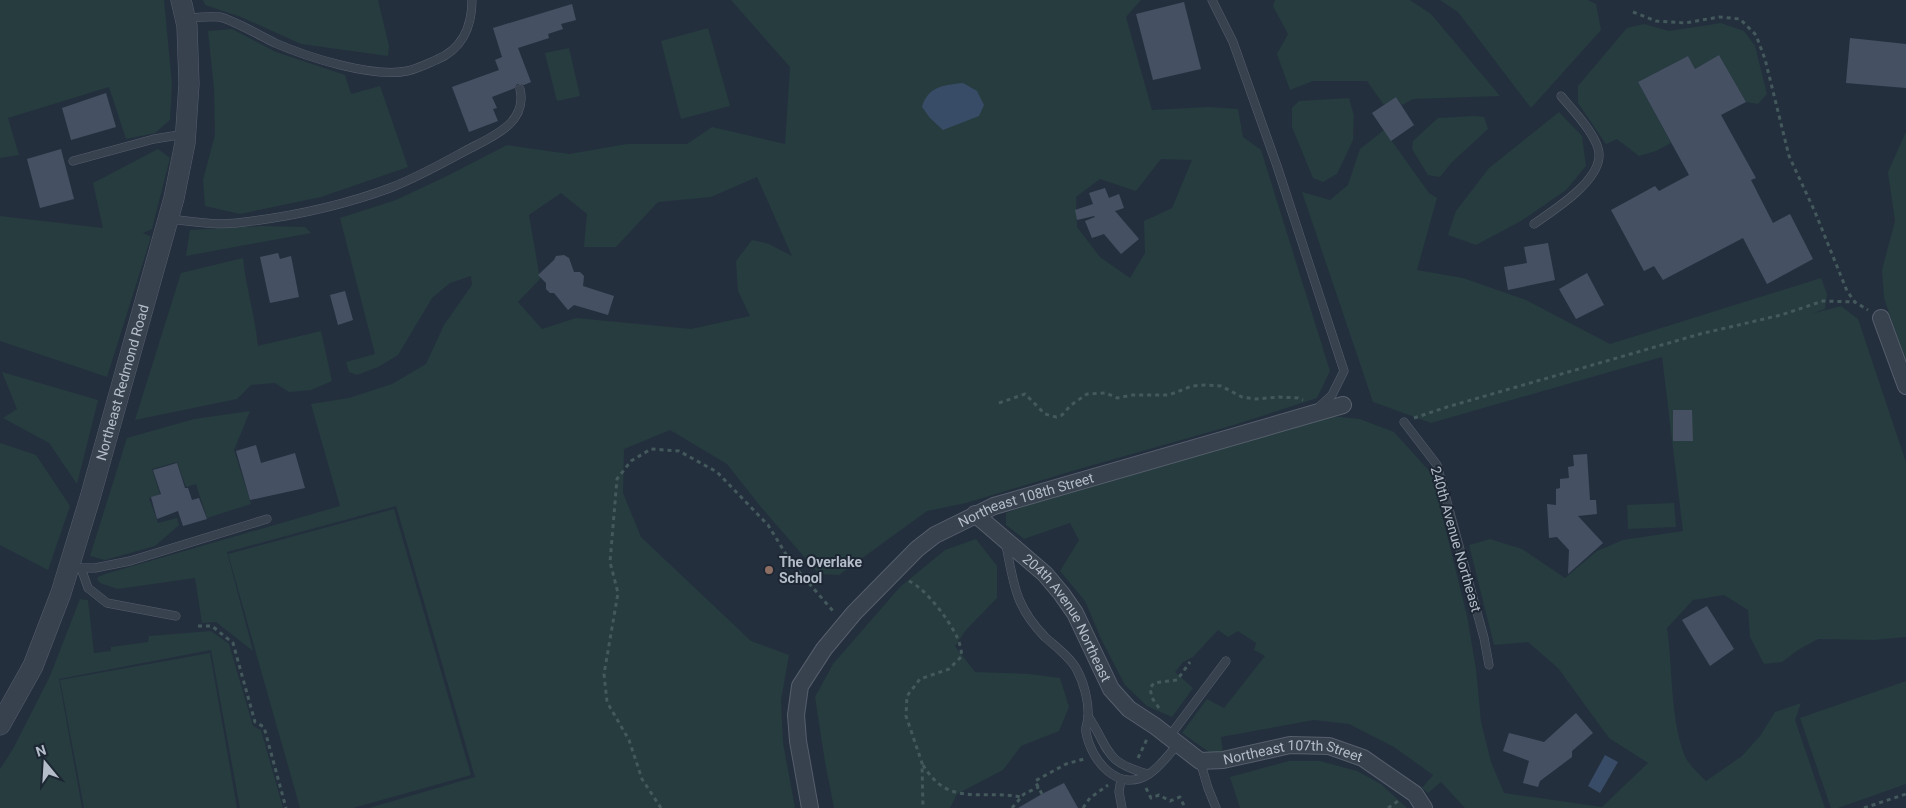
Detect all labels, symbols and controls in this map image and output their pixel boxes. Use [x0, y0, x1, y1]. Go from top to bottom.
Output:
street label: Northeast Redmond Road [93, 303, 152, 462]
street label: 240th Avenue Northeast [1428, 464, 1485, 614]
street label: Northeast 108th Street [956, 469, 1096, 530]
street label: 204th Avenue Northeast [1020, 551, 1115, 685]
place label: The Overlake School [779, 554, 862, 586]
marker: The Overlake School [763, 564, 775, 576]
street label: Northeast 107th Street [1222, 737, 1365, 768]
north arrow [20, 738, 70, 788]
text: N [34, 741, 48, 760]

